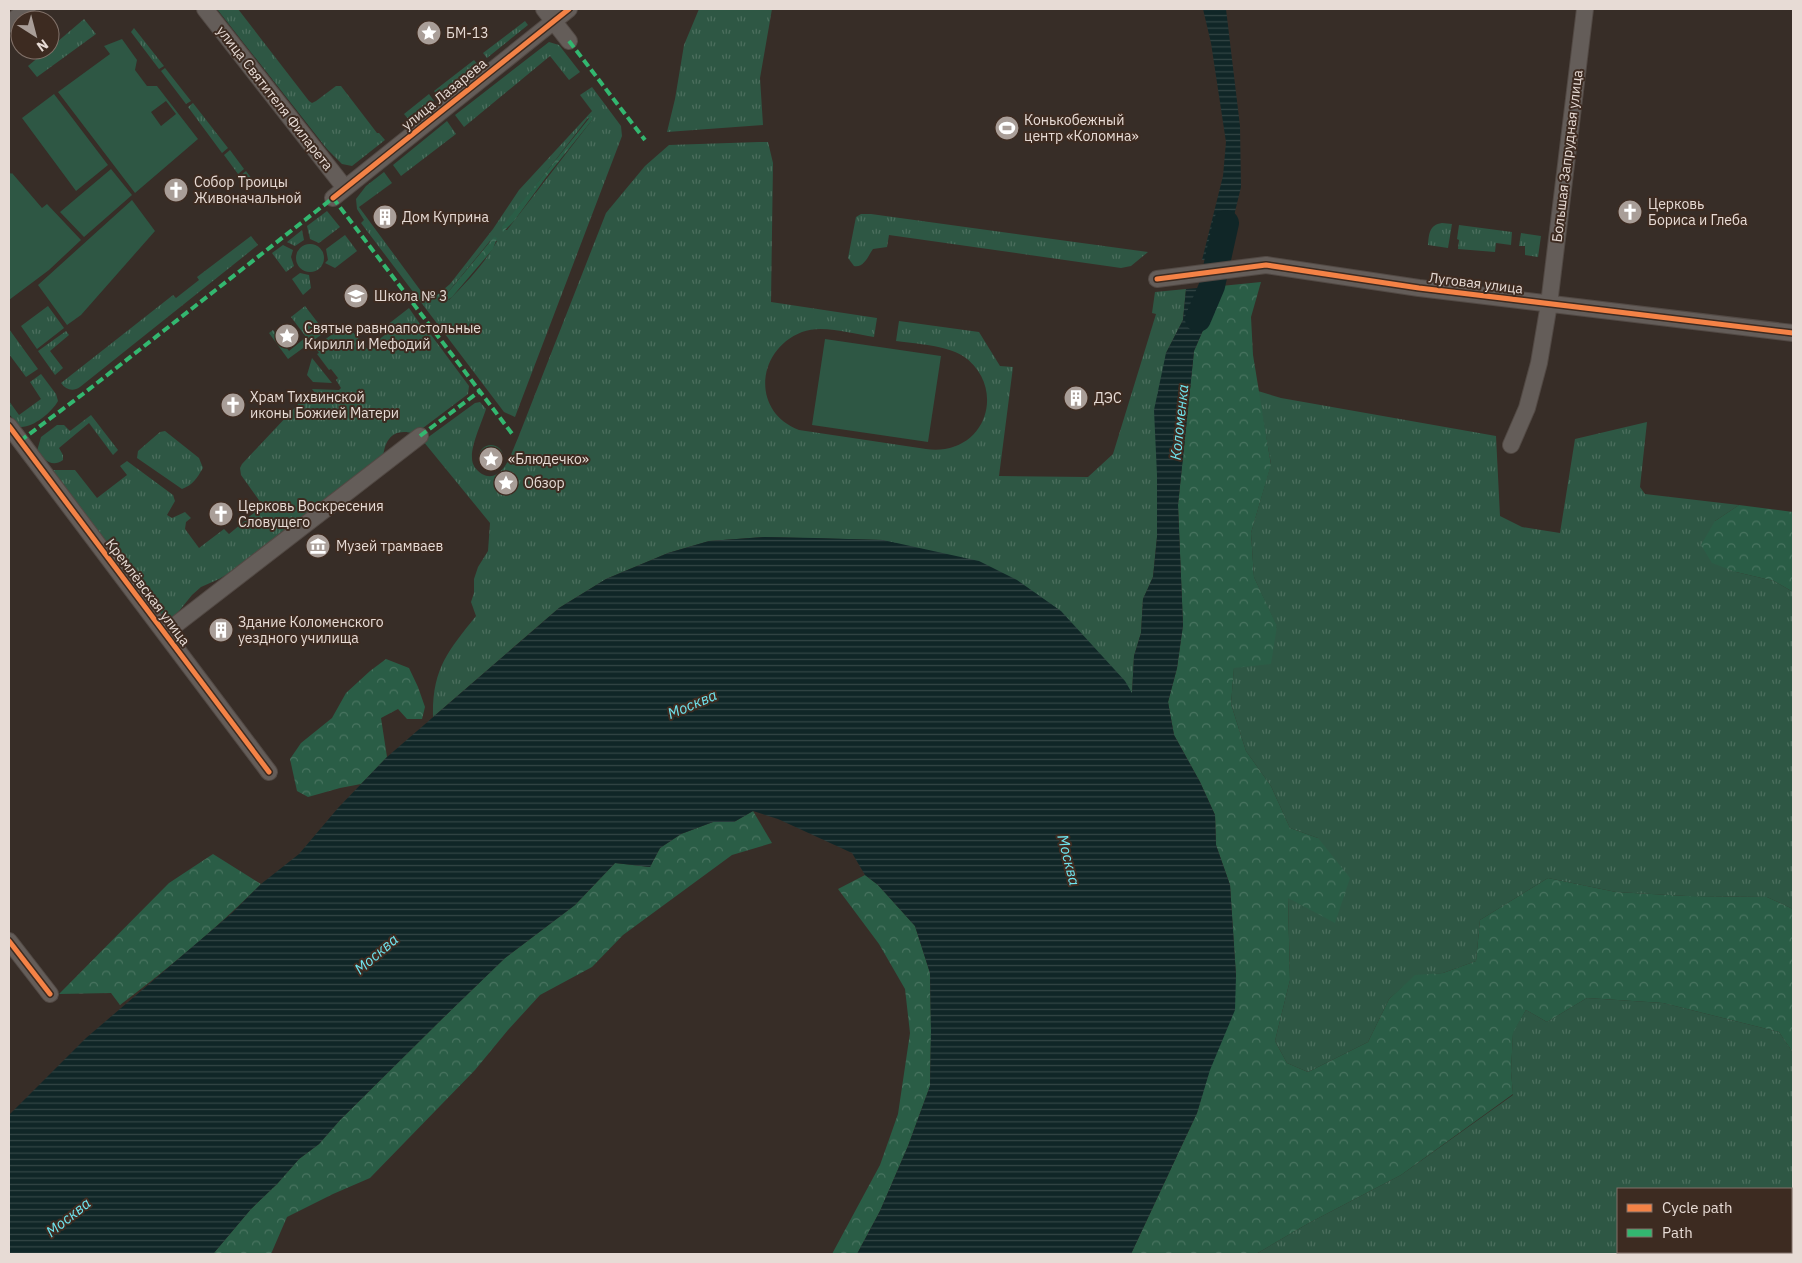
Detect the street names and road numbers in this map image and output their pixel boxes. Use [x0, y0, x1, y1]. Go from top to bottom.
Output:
street label: улица Святителя Филарета [213, 22, 337, 174]
street label: улица Лазарева [398, 54, 491, 134]
street label: Большая Запрудная улица [1547, 68, 1587, 243]
street label: Луговая улица [1428, 268, 1525, 298]
street label: Кремлёвская улица [102, 535, 195, 650]

